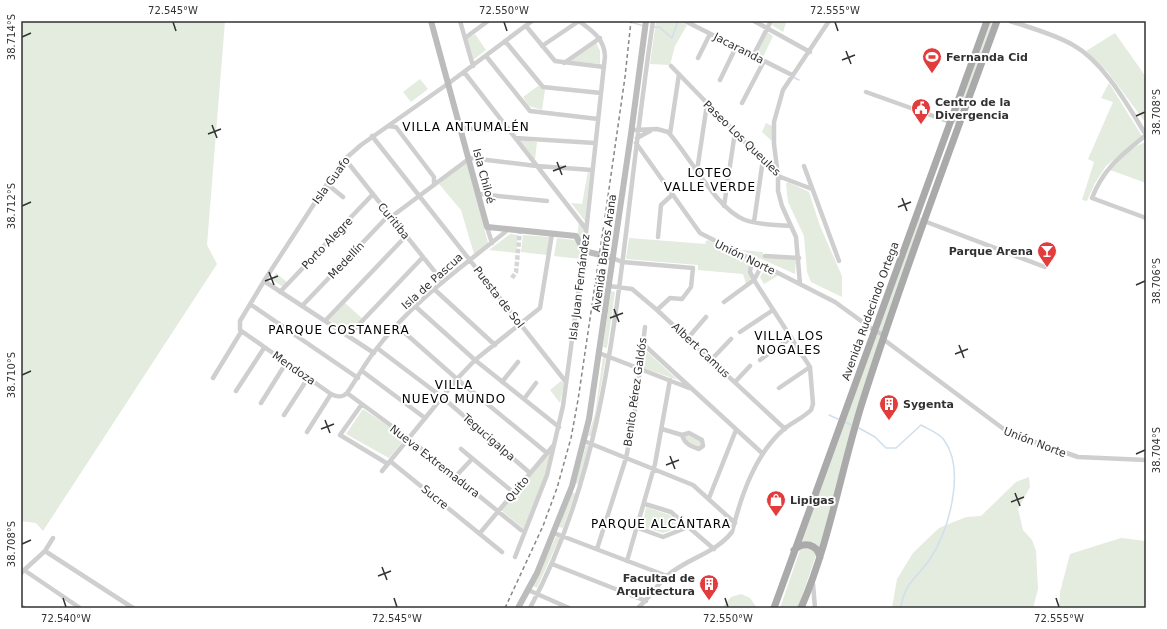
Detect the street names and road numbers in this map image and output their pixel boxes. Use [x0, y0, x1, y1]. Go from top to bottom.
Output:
street label: Jacaranda [711, 30, 766, 67]
street label: Paseo Los Queules [700, 98, 783, 179]
street label: Isla Chiloé [470, 147, 497, 205]
street label: Isla Guafo [310, 154, 353, 206]
street label: Avenida Barros Arana [590, 193, 619, 313]
street label: Curitiba [375, 200, 412, 242]
street label: Porto Alegre [299, 214, 356, 272]
street label: Isla Juan Fernández [567, 233, 592, 341]
street label: Unión Norte [712, 237, 777, 278]
street label: Medellín [326, 239, 367, 281]
street label: Avenida Rudecindo Ortega [839, 240, 902, 382]
street label: Isla de Pascua [399, 250, 466, 312]
street label: Puesta de Sol [471, 264, 527, 331]
street label: Albert Camus [669, 320, 733, 381]
street label: Benito Pérez Galdós [621, 336, 650, 447]
street label: Mendoza [270, 349, 318, 388]
street label: Tegucigalpa [459, 410, 518, 464]
street label: Nueva Extremadura [387, 422, 482, 500]
street label: Unión Norte [1002, 425, 1068, 460]
street label: Quito [503, 474, 532, 505]
street label: Sucre [419, 483, 451, 512]

